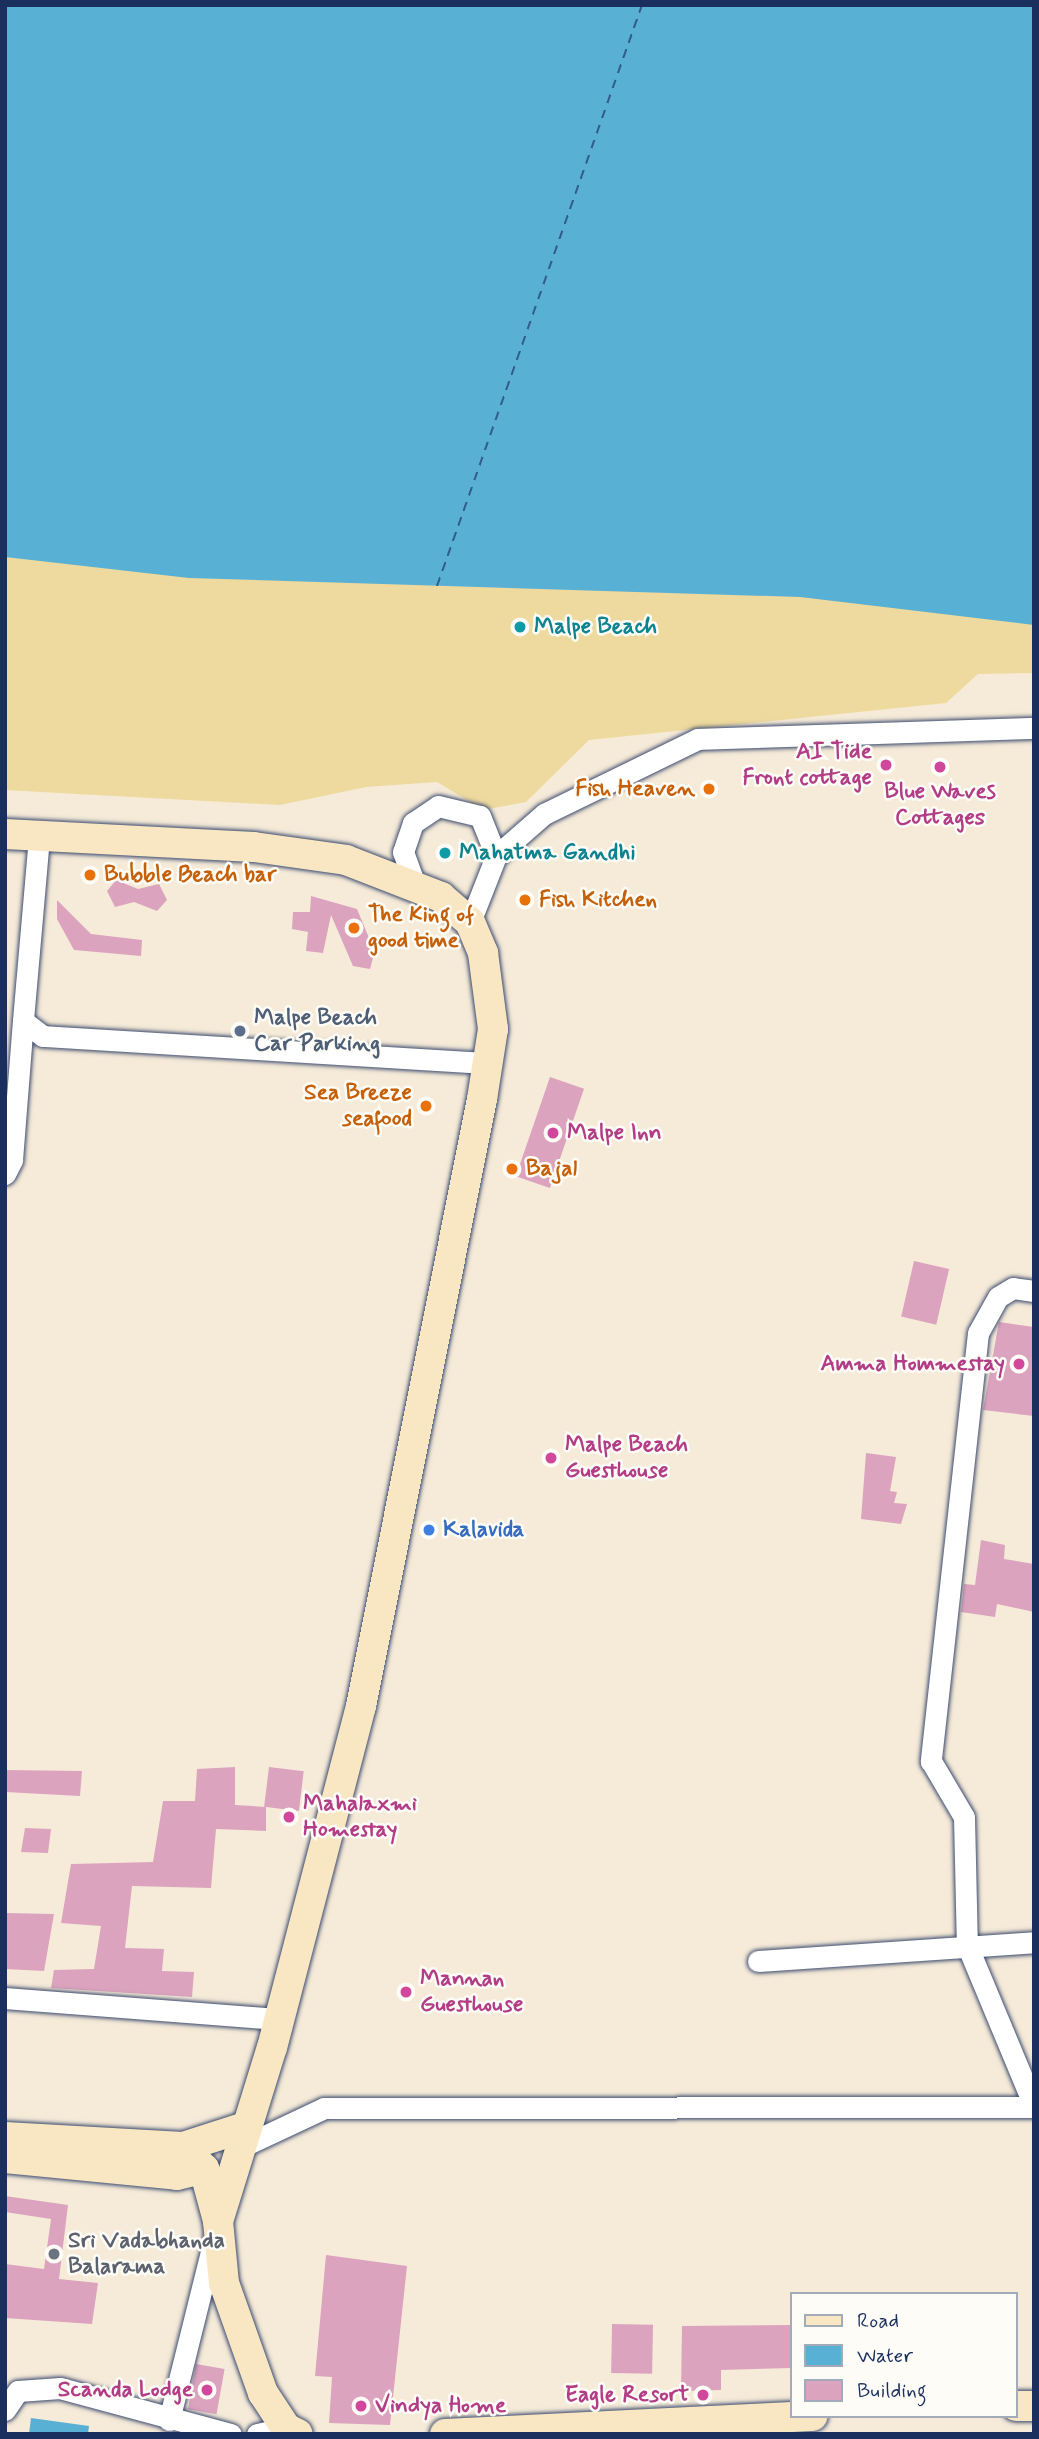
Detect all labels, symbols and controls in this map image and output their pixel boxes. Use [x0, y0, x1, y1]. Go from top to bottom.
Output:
place label: Malpe Beach [534, 613, 657, 641]
marker: Malpe Beach [512, 619, 528, 635]
place label: AI Tide Front cottage [743, 738, 872, 792]
marker: AI Tide Front cottage [878, 757, 894, 773]
marker: Blue Waves Cottages [932, 759, 948, 775]
place label: Fish Heaven [575, 775, 695, 803]
place label: Blue Waves Cottages [885, 778, 995, 832]
marker: Fish Heaven [701, 781, 717, 797]
place label: Mahatma Gandhi [459, 839, 630, 867]
marker: Mahatma Gandhi [437, 845, 453, 861]
place label: Bubble Beach bar [104, 861, 277, 889]
marker: Bubble Beach bar [82, 867, 98, 883]
place label: Fish Kitchen [539, 886, 657, 914]
marker: Fish Kitchen [517, 892, 533, 908]
place label: The King of good time [368, 901, 481, 955]
marker: The King of good time [346, 920, 362, 936]
place label: Malpe Beach Car Parking [254, 1004, 377, 1058]
marker: Malpe Beach Car Parking [232, 1023, 248, 1039]
place label: Sea Breeze seafood [304, 1079, 412, 1133]
marker: Sea Breeze seafood [418, 1098, 434, 1114]
place label: Malpe Inn [567, 1119, 667, 1147]
marker: Malpe Inn [545, 1125, 561, 1141]
place label: Bajal [526, 1155, 577, 1183]
marker: Bajal [504, 1161, 520, 1177]
place label: Amma Hommestay [814, 1350, 1005, 1378]
marker: Amma Hommestay [1011, 1356, 1027, 1372]
place label: Malpe Beach Guesthouse [565, 1431, 688, 1485]
marker: Malpe Beach Guesthouse [543, 1450, 559, 1466]
place label: Kalavida [443, 1516, 524, 1544]
marker: Kalavida [421, 1522, 437, 1538]
place label: Mahalaxmi Homestay [303, 1790, 417, 1844]
marker: Mahalaxmi Homestay [281, 1809, 297, 1825]
place label: Mannan Guesthouse [420, 1965, 523, 2019]
marker: Mannan Guesthouse [398, 1984, 414, 2000]
place label: Sri Vadabhanda Balarama [68, 2227, 224, 2281]
marker: Sri Vadabhanda Balarama [46, 2246, 62, 2262]
legend [790, 2292, 1018, 2418]
text: Road [857, 2307, 899, 2335]
text: Water [857, 2342, 913, 2370]
place label: Scanda Lodge [54, 2376, 193, 2404]
text: Building [857, 2377, 927, 2405]
place label: Eagle Resort [563, 2381, 689, 2409]
marker: Scanda Lodge [199, 2382, 215, 2398]
marker: Eagle Resort [695, 2387, 711, 2403]
place label: Vindya Home [375, 2392, 506, 2420]
marker: Vindya Home [353, 2398, 369, 2414]

